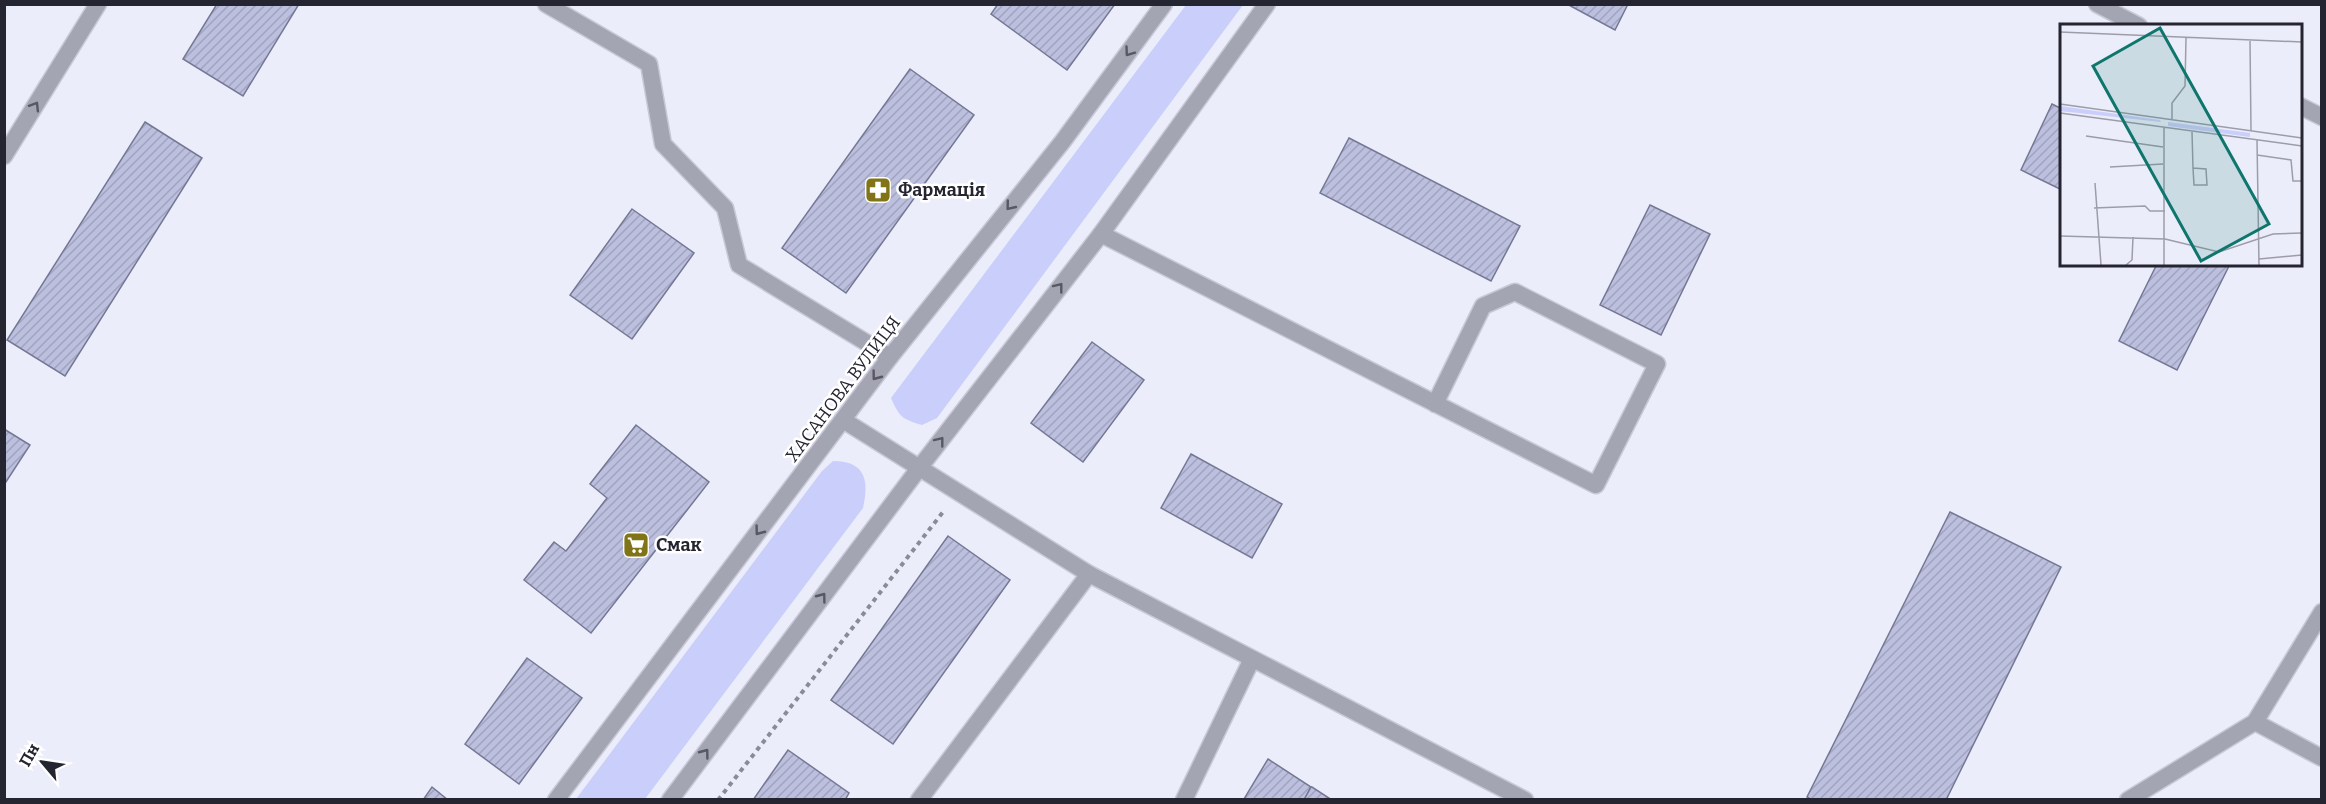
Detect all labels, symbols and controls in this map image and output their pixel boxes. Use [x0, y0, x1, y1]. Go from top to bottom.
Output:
inset map [2060, 24, 2302, 266]
one-way arrow [1125, 45, 1136, 56]
one-way arrow [28, 102, 40, 112]
pharmacy icon: Фармація [863, 175, 893, 205]
place label: Фармація [898, 179, 985, 201]
one-way arrow [1007, 200, 1018, 211]
one-way arrow [1052, 283, 1063, 294]
street label: ХАСАНОВА ВУЛИЦЯ [781, 312, 905, 466]
one-way arrow [872, 369, 883, 380]
one-way arrow [933, 437, 944, 448]
one-way arrow [755, 525, 766, 536]
supermarket icon: Смак [621, 530, 651, 560]
place label: Смак [656, 534, 702, 556]
one-way arrow [815, 593, 826, 604]
north arrow [12, 732, 72, 792]
text: Пн [15, 740, 43, 770]
one-way arrow [698, 748, 709, 759]

